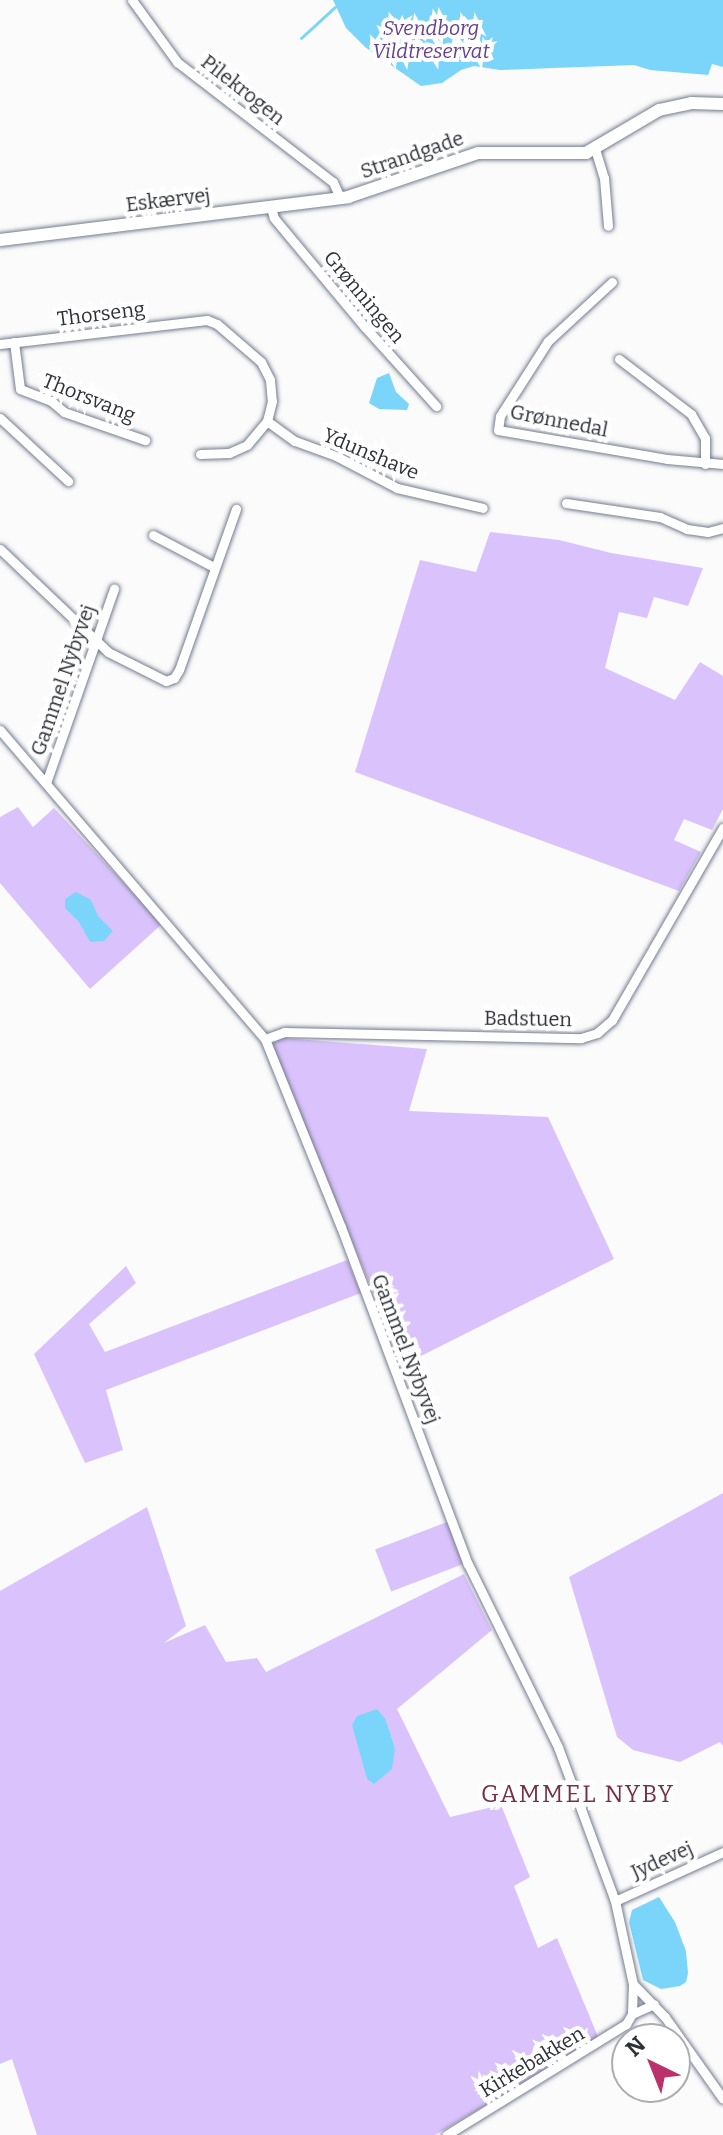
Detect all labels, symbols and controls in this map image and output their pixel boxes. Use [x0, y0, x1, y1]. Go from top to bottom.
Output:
park label: Svendborg Vildtreservat [372, 17, 490, 64]
street label: Pilekrogen [196, 50, 290, 130]
street label: Strandgade [357, 126, 467, 184]
street label: Eskærvej [124, 183, 212, 217]
street label: Grønningen [318, 246, 410, 348]
street label: Thorseng [56, 297, 146, 331]
street label: Thorsvang [39, 368, 139, 428]
street label: Grønnedal [508, 400, 610, 442]
street label: Ydunshave [319, 423, 423, 485]
street label: Gammel Nybyvej [26, 601, 100, 759]
street label: Badstuen [484, 1006, 572, 1032]
street label: Gammel Nybyvej [366, 1271, 446, 1427]
district label: GAMMEL NYBY [481, 1781, 675, 1809]
street label: Jydevej [627, 1836, 697, 1884]
street label: Kirkebakken [475, 2021, 589, 2103]
north arrow [611, 2023, 691, 2103]
text: N [620, 2031, 651, 2062]

